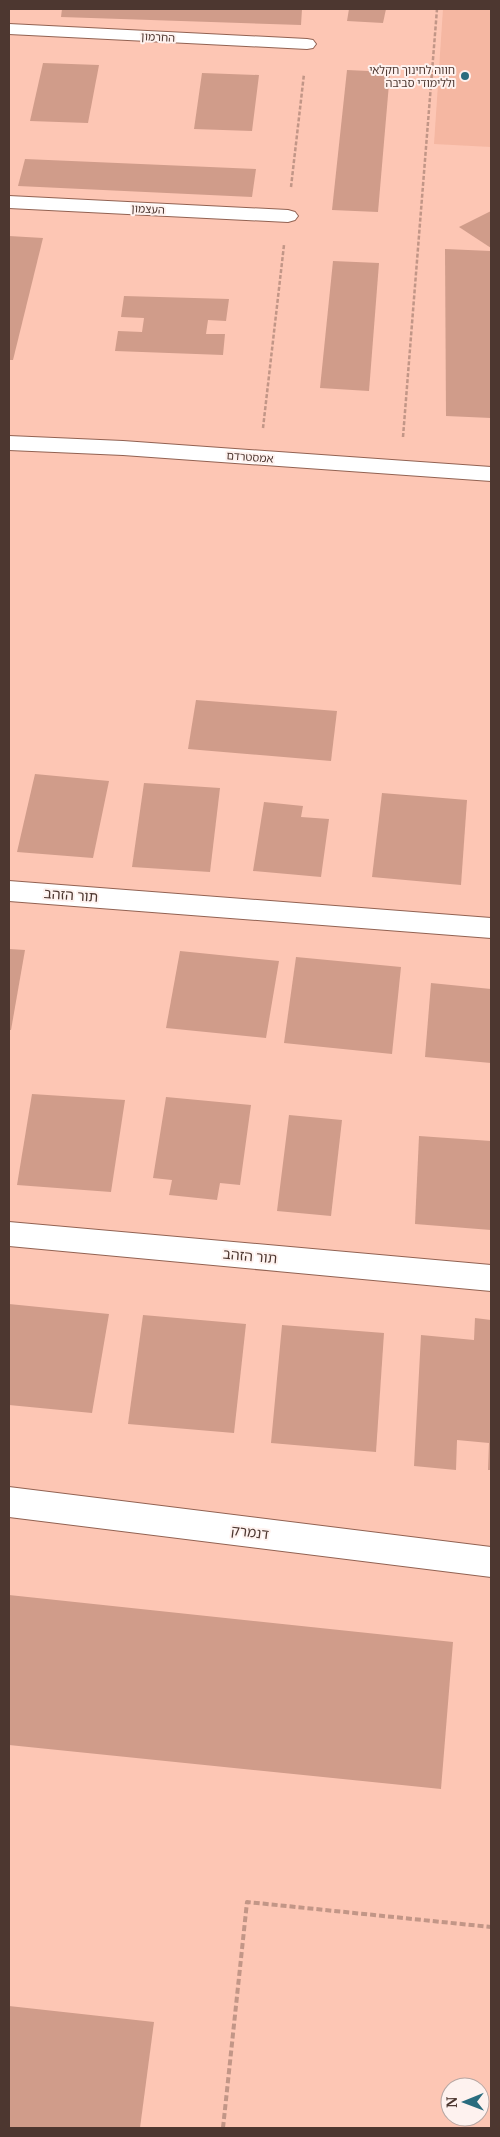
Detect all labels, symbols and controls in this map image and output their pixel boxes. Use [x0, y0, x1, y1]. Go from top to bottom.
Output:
street label: החרמון [141, 29, 175, 45]
place label: חווה לחינוך חקלאי וללימודי סביבה [369, 63, 455, 90]
marker: חווה לחינוך חקלאי וללימודי סביבה [459, 70, 471, 82]
street label: העצמון [131, 201, 165, 217]
street label: אמסטרדם [226, 448, 274, 466]
street label: תור הזהב [43, 884, 99, 906]
street label: תור הזהב [222, 1245, 278, 1267]
street label: דנמרק [230, 1521, 270, 1543]
north arrow [440, 2077, 490, 2127]
text: N [443, 2097, 461, 2108]

